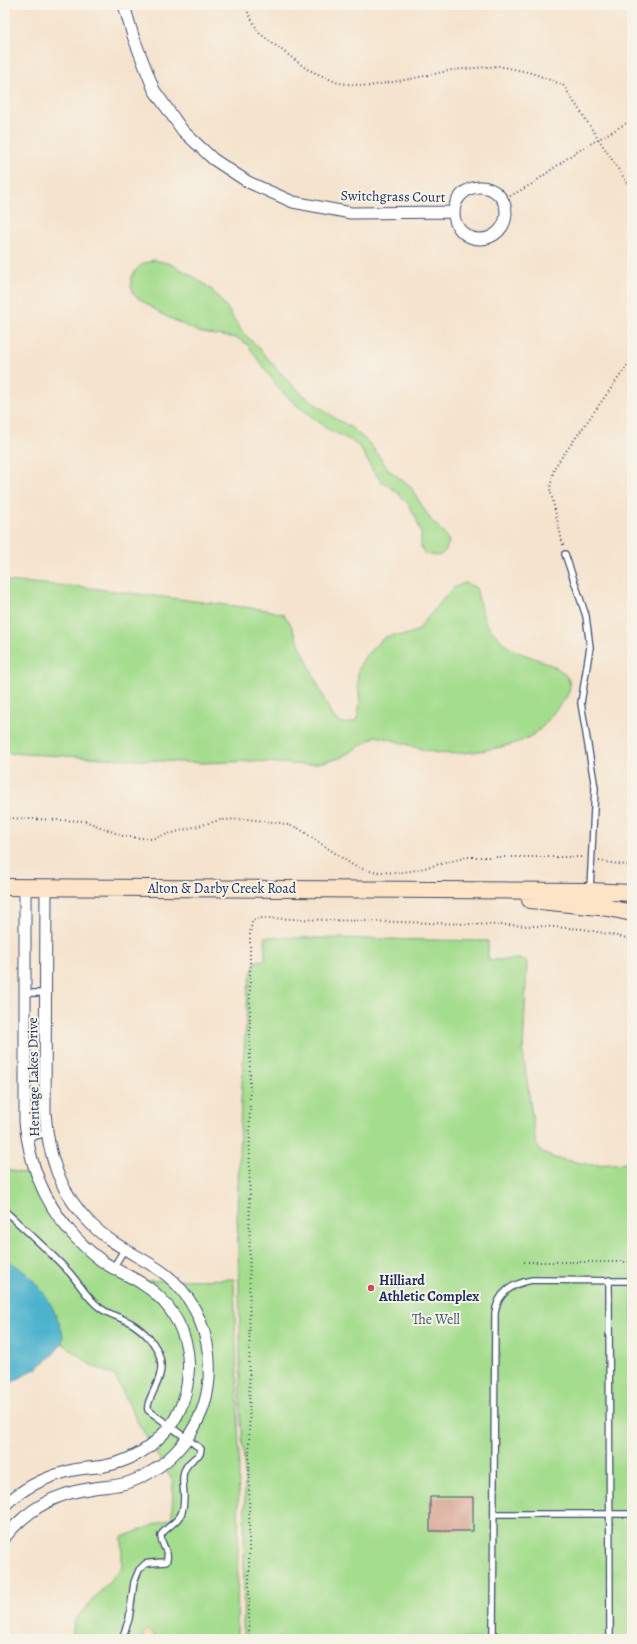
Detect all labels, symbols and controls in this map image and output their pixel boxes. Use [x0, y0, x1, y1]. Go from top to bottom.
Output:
street label: Switchgrass Court [340, 186, 446, 207]
street label: Alton & Darby Creek Road [147, 879, 297, 898]
street label: Heritage Lakes Drive [23, 1017, 44, 1137]
place label: Hilliard Athletic Complex [378, 1271, 479, 1306]
marker: Hilliard Athletic Complex [366, 1283, 376, 1293]
park label: The Well [412, 1310, 461, 1329]

